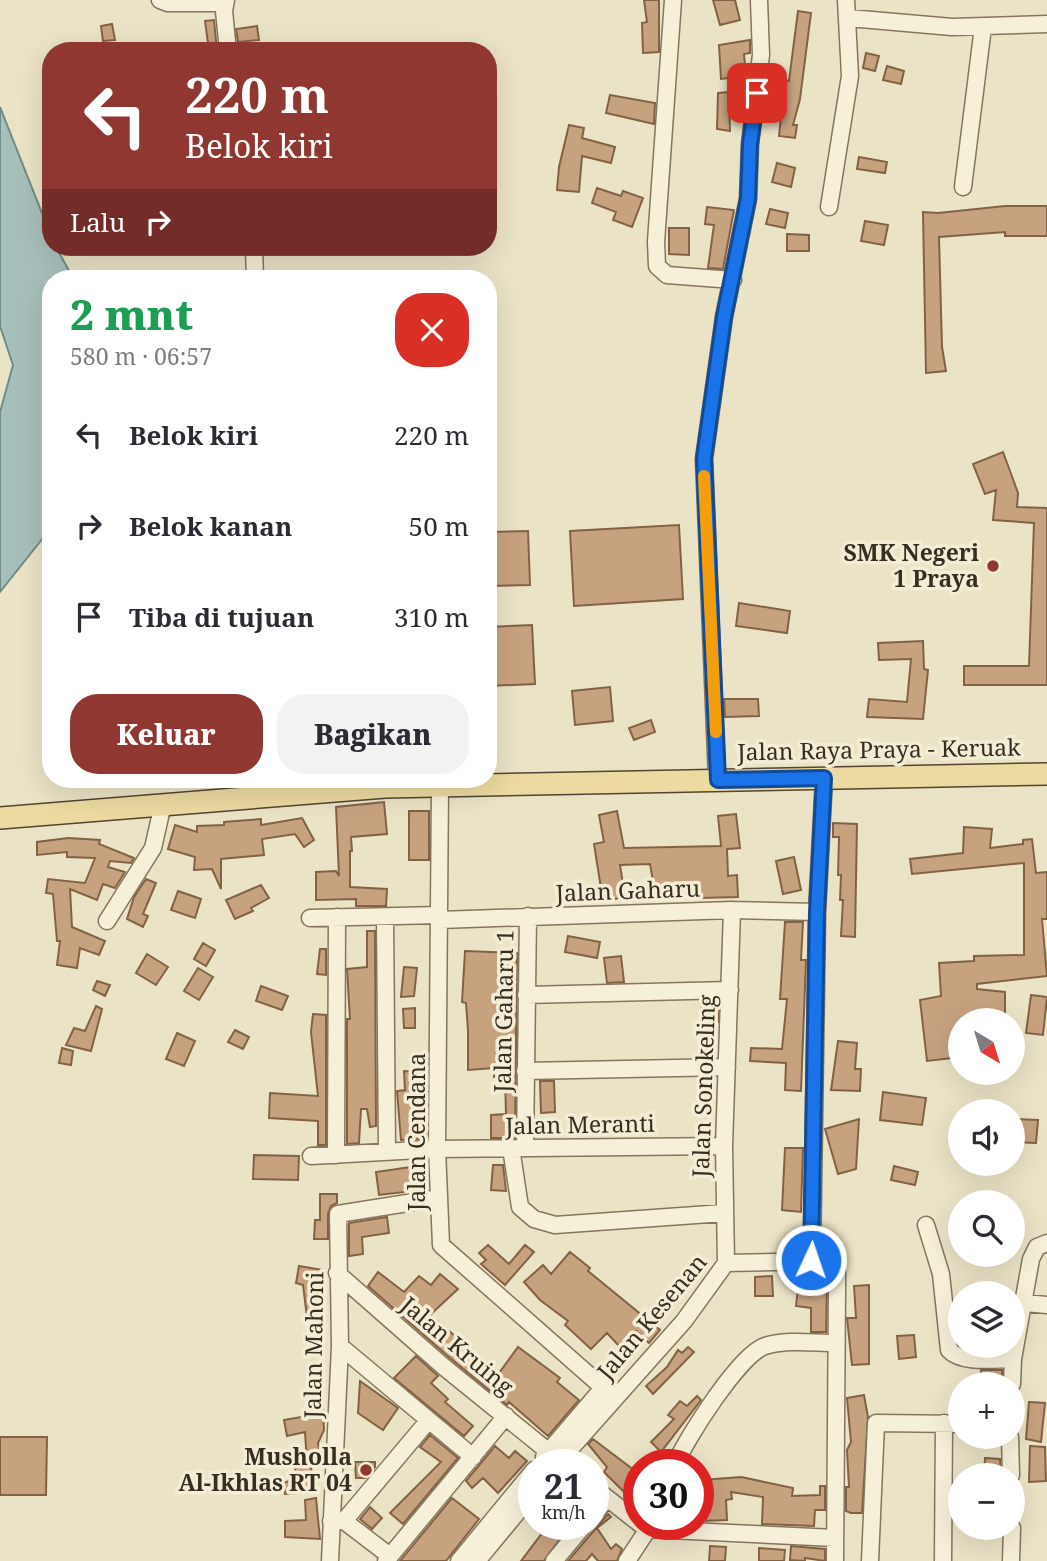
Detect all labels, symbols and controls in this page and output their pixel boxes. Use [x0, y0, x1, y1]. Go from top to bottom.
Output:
text: 220 m [185, 61, 329, 127]
pin [727, 63, 787, 123]
icon: left [70, 70, 161, 161]
icon: arrive [738, 74, 776, 112]
text: Belok kiri [185, 124, 333, 167]
icon: right [139, 203, 177, 241]
text: Lalu [70, 204, 125, 240]
text: 2 mnt [70, 285, 193, 342]
button: close [395, 293, 469, 367]
text: 580 m · 06:57 [70, 340, 212, 372]
icon: left [70, 416, 108, 454]
text: Belok kiri [129, 417, 258, 453]
text: 220 m [394, 417, 469, 453]
icon: right [70, 507, 108, 545]
text: Belok kanan [129, 508, 292, 544]
text: 50 m [409, 508, 469, 544]
place label: SMK Negeri 1 Praya [843, 536, 979, 594]
marker: SMK Negeri 1 Praya [985, 558, 1001, 574]
icon: arrive [70, 598, 108, 636]
text: Tiba di tujuan [129, 599, 314, 635]
text: 310 m [394, 599, 469, 635]
button: Keluar [70, 694, 263, 774]
button: Bagikan [277, 694, 469, 774]
street label: Jalan Raya Praya - Keruak [736, 731, 1021, 767]
street label: Jalan Gaharu [554, 871, 701, 909]
street label: Jalan Gaharu 1 [486, 929, 520, 1094]
street label: Jalan Sonokeling [684, 993, 722, 1179]
north arrow [948, 1008, 1026, 1085]
map controls [948, 1008, 1025, 1540]
street label: Jalan Cendana [400, 1053, 432, 1212]
button: sound [948, 1099, 1025, 1176]
street label: Jalan Meranti [504, 1107, 656, 1141]
button: search [948, 1190, 1025, 1267]
position arrow [774, 1223, 848, 1297]
street label: Jalan Kesenan [588, 1246, 714, 1387]
street label: Jalan Mahoni [296, 1271, 330, 1420]
button: layers [948, 1281, 1025, 1358]
street label: Jalan Kruing [394, 1288, 521, 1402]
button: + [948, 1372, 1025, 1449]
place label: Musholla Al-Ikhlas RT 04 [178, 1440, 352, 1498]
speed limit sign: 30 [623, 1449, 714, 1540]
marker: Musholla Al-Ikhlas RT 04 [358, 1462, 374, 1478]
text: 21 [544, 1462, 583, 1509]
button: − [948, 1463, 1025, 1540]
text: km/h [541, 1500, 586, 1524]

